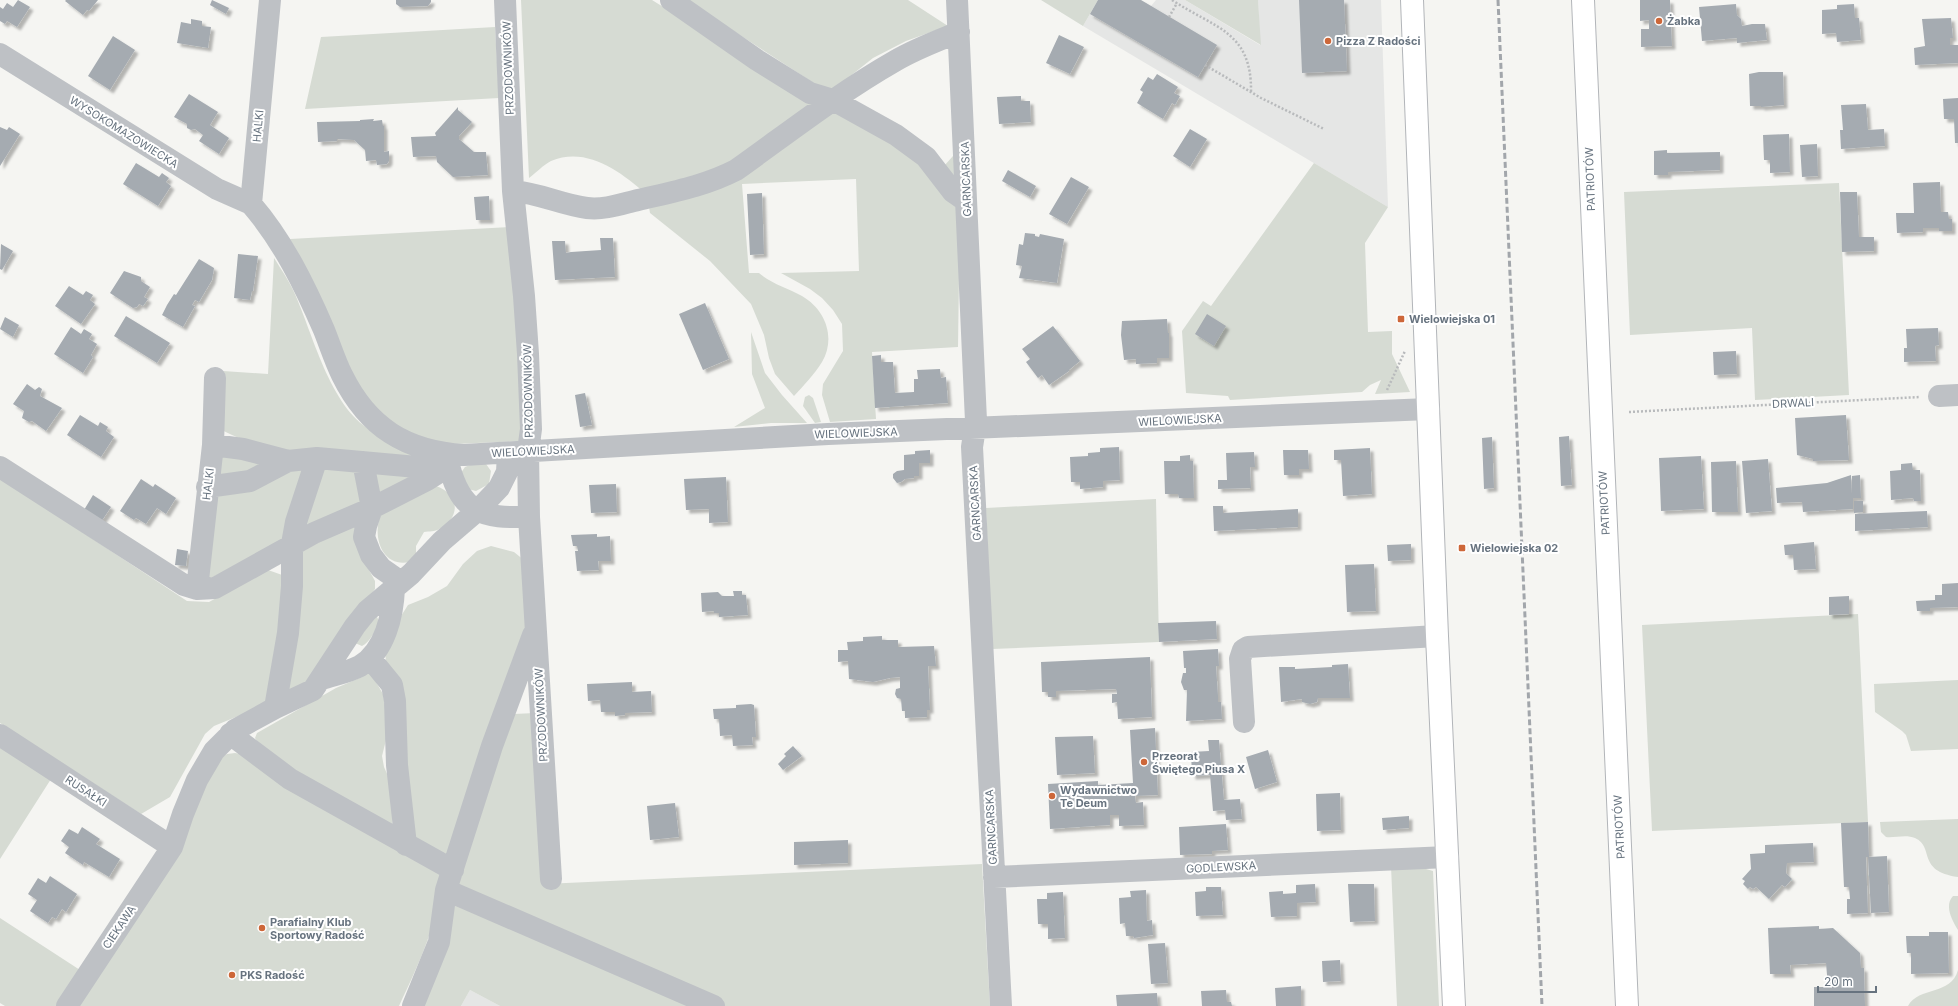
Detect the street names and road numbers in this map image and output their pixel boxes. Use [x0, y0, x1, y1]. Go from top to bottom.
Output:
street label: PRZODOWNIKÓW [499, 21, 517, 115]
street label: WYSOKOMAZOWIECKA [67, 93, 181, 171]
street label: HALKI [250, 109, 266, 143]
street label: GARNCARSKA [958, 141, 974, 217]
street label: PATRIOTÓW [1582, 147, 1598, 211]
street label: PRZODOWNIKÓW [520, 344, 536, 438]
street label: DRWALI [1772, 395, 1814, 411]
street label: WIELOWIEJSKA [1138, 411, 1222, 429]
street label: WIELOWIEJSKA [814, 425, 898, 441]
street label: WIELOWIEJSKA [491, 442, 575, 460]
street label: GARNCARSKA [966, 465, 984, 541]
street label: HALKI [199, 467, 217, 501]
street label: PATRIOTÓW [1595, 470, 1613, 535]
street label: PRZODOWNIKÓW [532, 668, 550, 762]
street label: RUSAŁKI [63, 772, 109, 810]
street label: GARNCARSKA [982, 789, 1000, 865]
street label: PATRIOTÓW [1610, 794, 1628, 859]
street label: GODLEWSKA [1186, 858, 1257, 876]
street label: CIEKAWA [99, 902, 139, 952]

